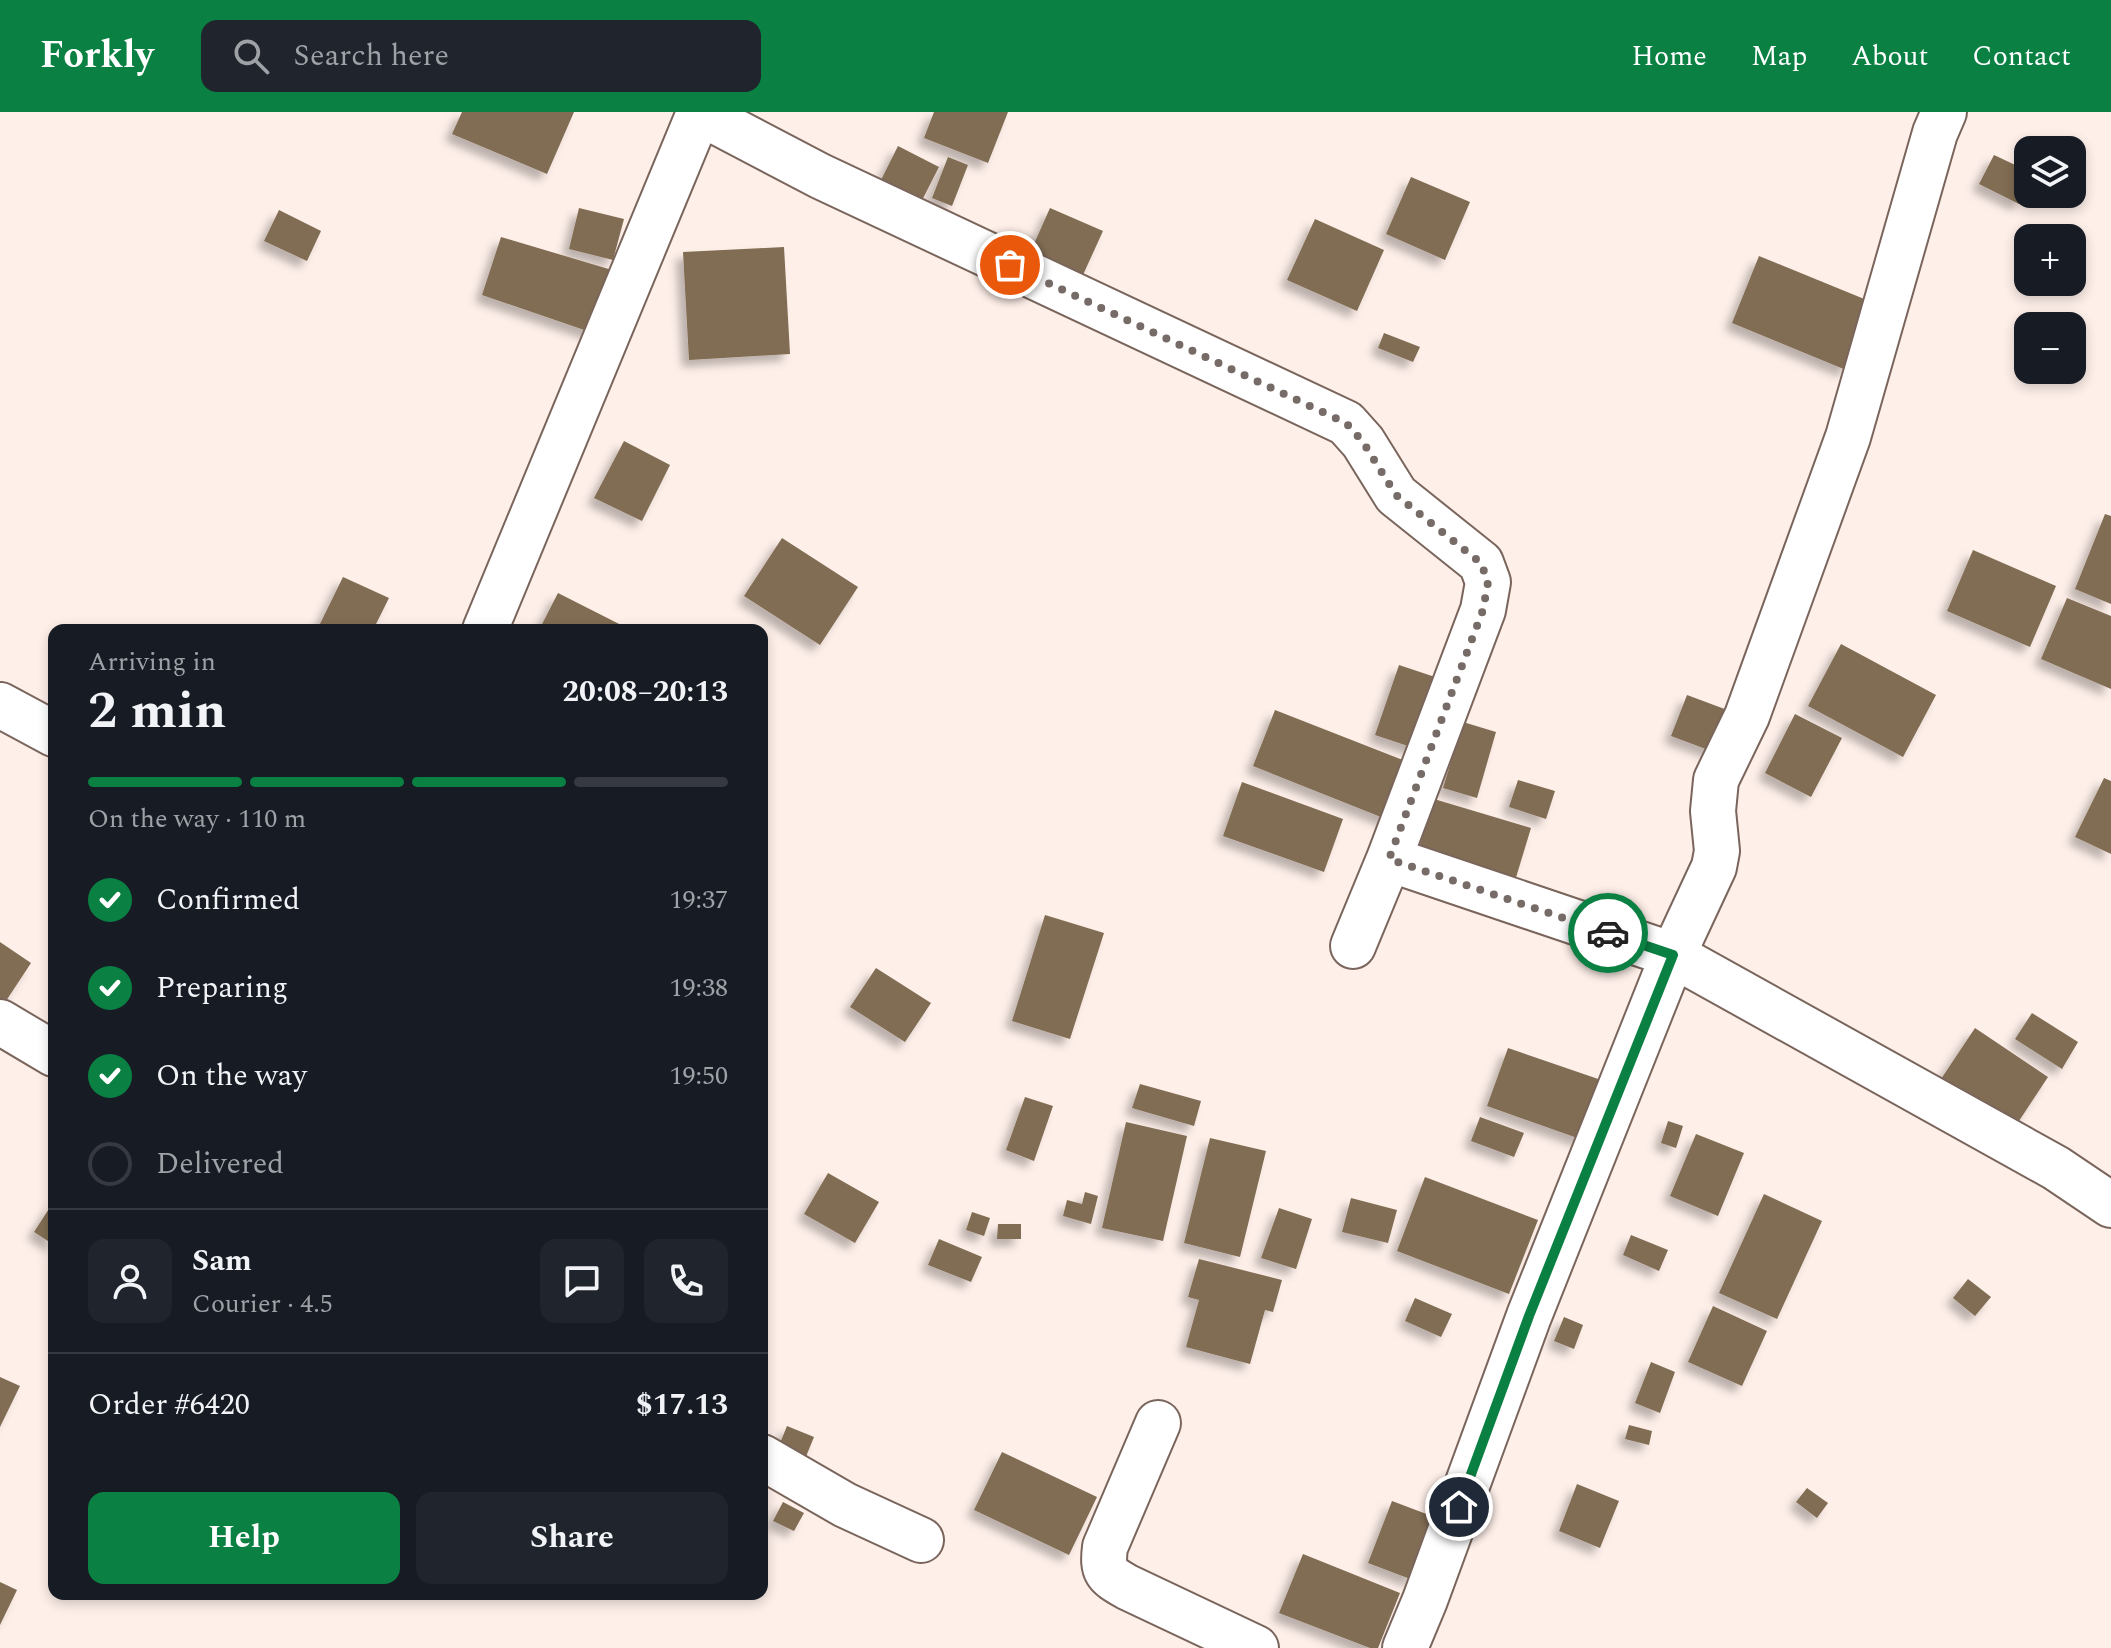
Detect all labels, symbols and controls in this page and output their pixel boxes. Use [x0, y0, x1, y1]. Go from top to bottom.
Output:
search box [201, 20, 761, 92]
text: Forkly [40, 27, 153, 85]
text: Search here [293, 33, 449, 79]
icon: search [229, 34, 273, 78]
text: Home [1631, 35, 1707, 78]
text: Map [1751, 35, 1807, 78]
text: About [1851, 35, 1928, 78]
text: Contact [1972, 35, 2071, 78]
map controls [2014, 136, 2086, 384]
button: layers [2014, 136, 2086, 208]
button: + [2014, 224, 2086, 296]
pin [976, 231, 1044, 299]
icon: bag [988, 243, 1032, 287]
button: − [2014, 312, 2086, 384]
text: Arriving in [88, 642, 216, 682]
text: 20:08–20:13 [562, 669, 728, 715]
text: 2 min [88, 672, 226, 751]
text: On the way · 110 m [88, 799, 306, 839]
text: Confirmed [156, 877, 300, 923]
icon: check [88, 878, 132, 922]
text: 19:37 [669, 880, 728, 920]
courier [1568, 893, 1648, 973]
icon: car [1586, 911, 1630, 955]
text: Preparing [156, 965, 288, 1011]
icon: check [88, 966, 132, 1010]
text: 19:38 [669, 968, 728, 1008]
text: On the way [156, 1053, 307, 1099]
icon: check [88, 1054, 132, 1098]
text: 19:50 [669, 1056, 728, 1096]
text: Delivered [156, 1141, 284, 1187]
text: Sam [192, 1238, 252, 1284]
button: person [88, 1239, 172, 1323]
button: chat [540, 1239, 624, 1323]
button: phone [644, 1239, 728, 1323]
text: Courier · 4.5 [192, 1284, 333, 1324]
text: Order #6420 [88, 1382, 250, 1428]
text: $17.13 [636, 1382, 728, 1428]
pin [1425, 1473, 1493, 1541]
icon: home [1437, 1485, 1481, 1529]
button: Help [88, 1492, 400, 1584]
button: Share [416, 1492, 728, 1584]

